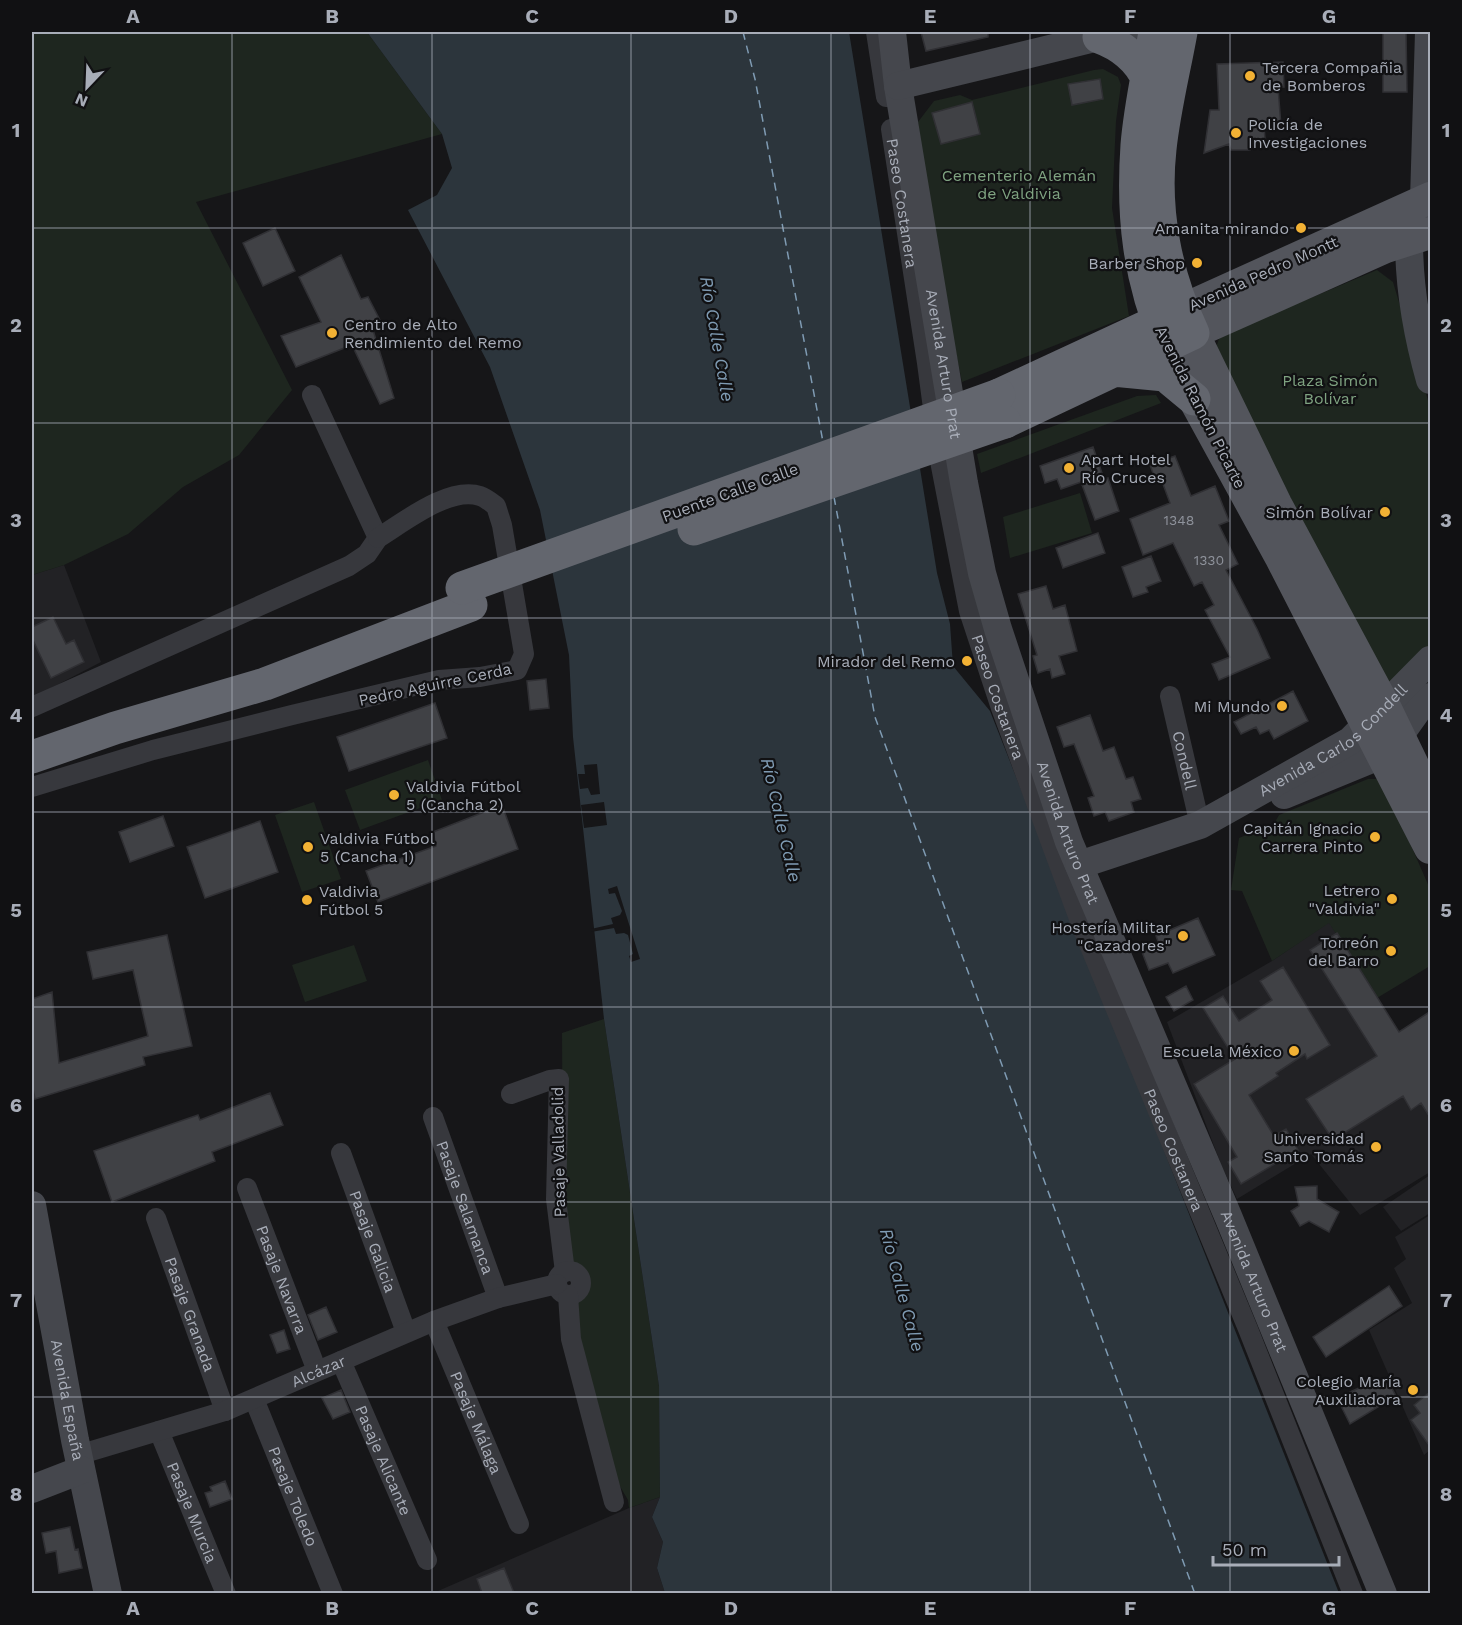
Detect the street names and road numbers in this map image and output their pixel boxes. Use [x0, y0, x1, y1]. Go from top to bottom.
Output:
street label: Paseo Costanera [883, 137, 921, 269]
street label: Avenida Pedro Montt [1186, 232, 1341, 315]
street label: Avenida Arturo Prat [922, 288, 966, 440]
street label: Avenida Ramón Picarte [1151, 323, 1250, 492]
street label: Puente Calle Calle [659, 459, 801, 526]
street label: Paseo Costanera [967, 632, 1028, 762]
street label: Pedro Aguirre Cerda [357, 659, 513, 710]
street label: Avenida Carlos Condell [1255, 680, 1411, 800]
street label: Condell [1168, 729, 1200, 792]
street label: Avenida Arturo Prat [1033, 758, 1103, 907]
street label: Pasaje Valladolid [548, 1086, 569, 1218]
street label: Paseo Costanera [1140, 1086, 1207, 1214]
street label: Pasaje Salamanca [432, 1138, 498, 1277]
street label: Pasaje Galicia [345, 1188, 400, 1295]
street label: Avenida Arturo Prat [1217, 1207, 1292, 1355]
street label: Pasaje Navarra [252, 1223, 311, 1337]
street label: Pasaje Granada [161, 1254, 219, 1374]
street label: Avenida España [47, 1338, 88, 1462]
street label: Alcázar [288, 1351, 349, 1391]
street label: Pasaje Málaga [446, 1368, 506, 1477]
street label: Pasaje Alicante [351, 1402, 416, 1518]
street label: Pasaje Toledo [264, 1444, 322, 1549]
street label: Pasaje Murcia [163, 1459, 221, 1566]

